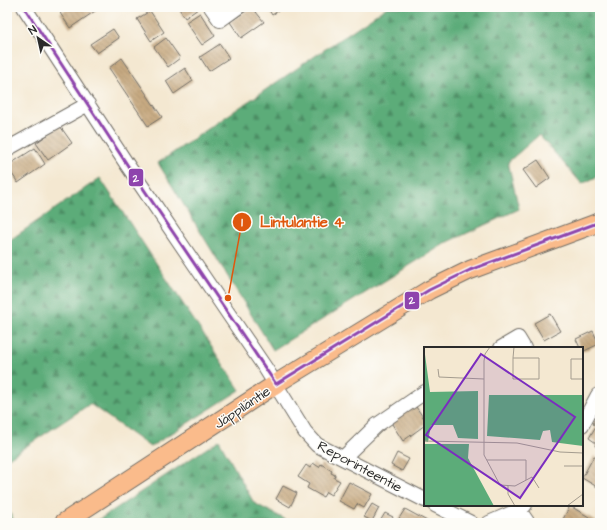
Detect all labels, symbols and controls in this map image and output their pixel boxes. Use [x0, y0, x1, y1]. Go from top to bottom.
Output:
north arrow [18, 18, 58, 58]
text: N [26, 22, 40, 38]
line badge: 2 [128, 168, 144, 187]
text: 2 [132, 171, 140, 186]
callout: Lintulantie 4 [232, 208, 352, 235]
text: Lintulantie 4 [260, 212, 345, 233]
text: 1 [241, 214, 243, 231]
line badge: 2 [404, 291, 420, 310]
text: 2 [408, 293, 416, 308]
inset map [424, 347, 583, 506]
street label: Jäppiläntie [210, 381, 275, 434]
street label: Reporinteentie [314, 436, 406, 498]

